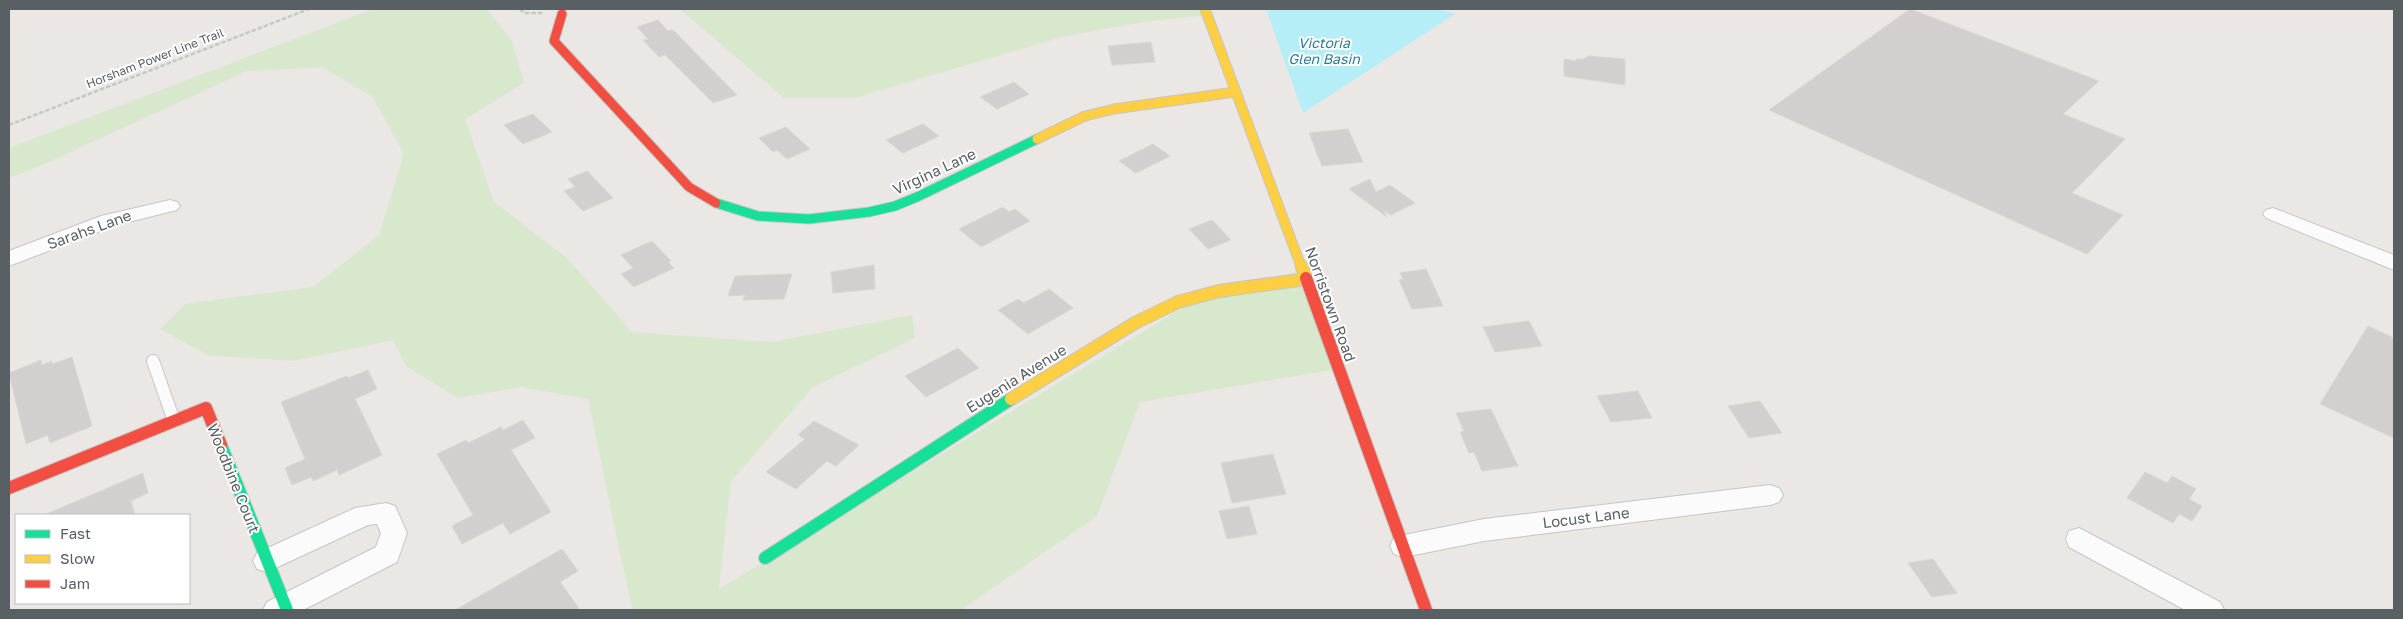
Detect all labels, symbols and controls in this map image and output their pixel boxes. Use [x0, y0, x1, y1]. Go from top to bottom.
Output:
street label: Horsham Power Line Trail [84, 25, 226, 91]
water label: Victoria Glen Basin [1288, 34, 1361, 67]
street label: Virgina Lane [890, 144, 979, 198]
street label: Sarahs Lane [44, 205, 134, 253]
street label: Norristown Road [1302, 244, 1360, 364]
street label: Eugenia Avenue [963, 340, 1070, 416]
street label: Woodbine Court [204, 421, 264, 535]
street label: Locust Lane [1542, 503, 1631, 531]
legend [15, 514, 190, 604]
text: Fast [60, 524, 91, 542]
text: Slow [60, 549, 95, 567]
text: Jam [60, 574, 90, 592]

